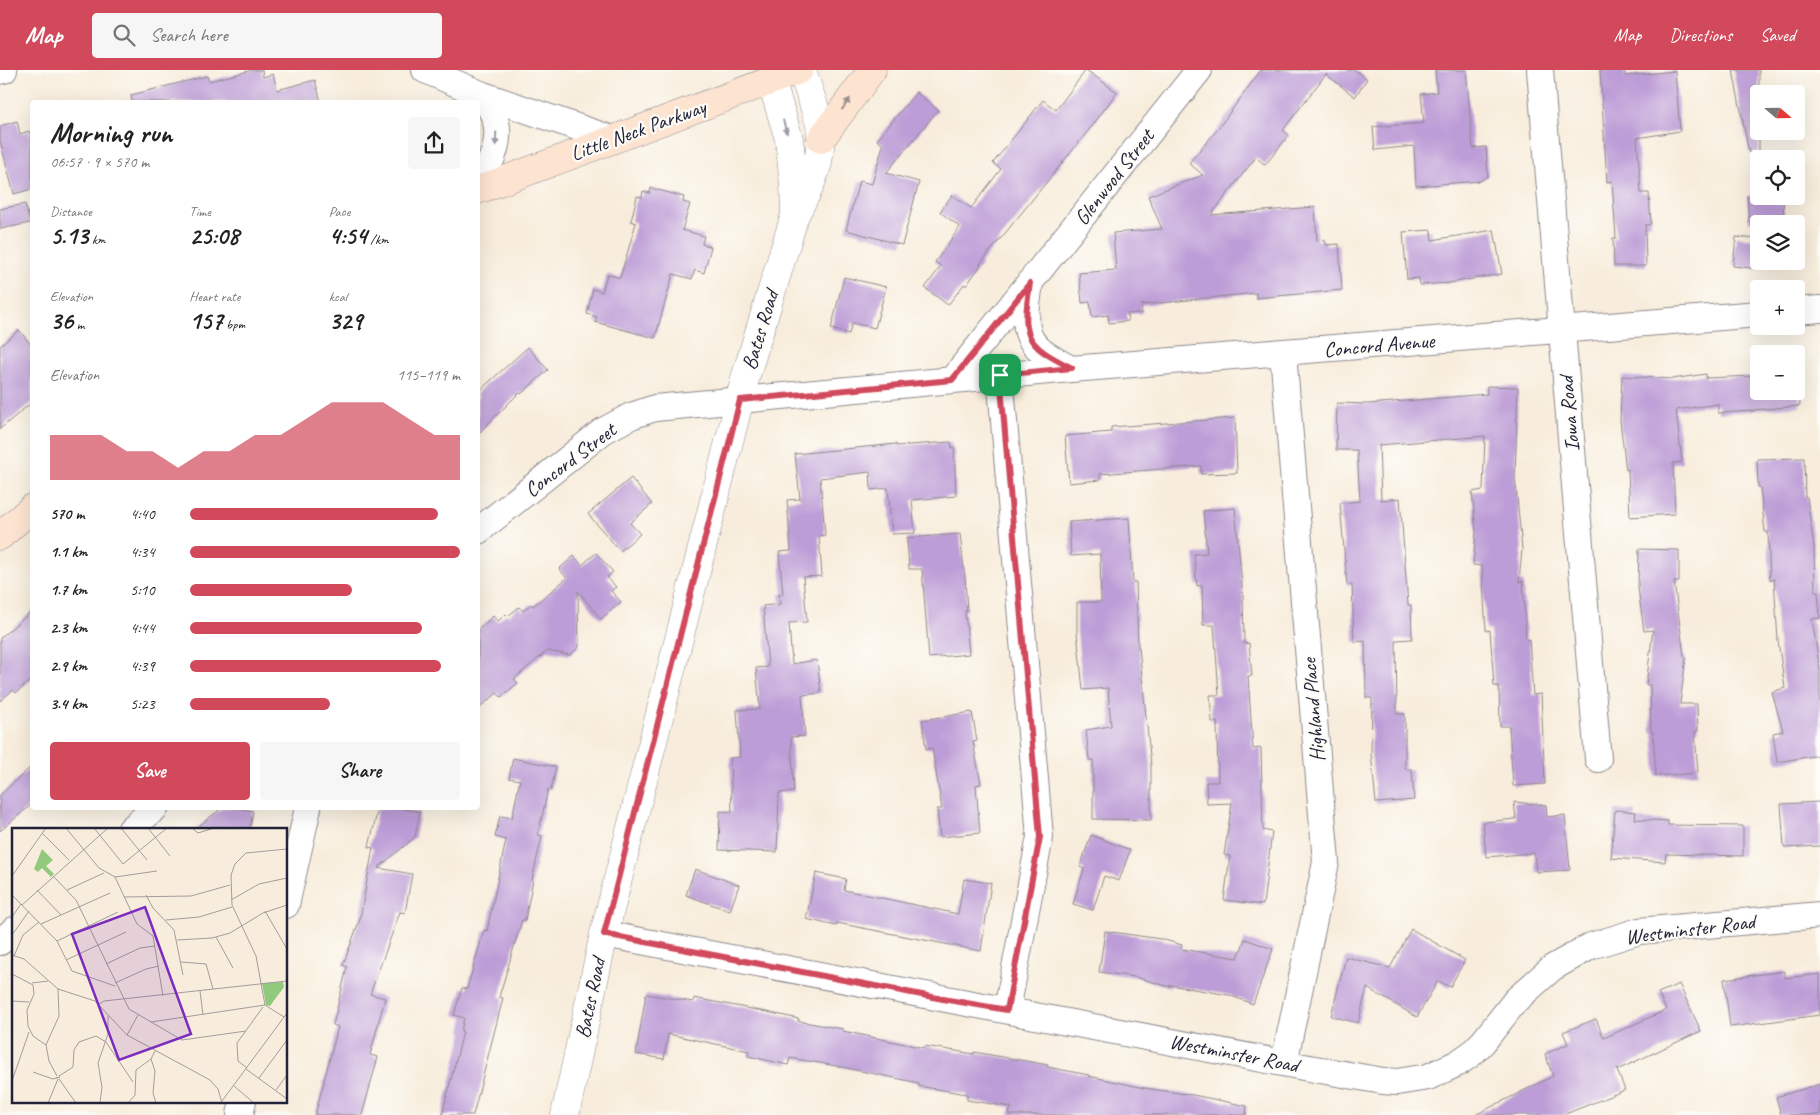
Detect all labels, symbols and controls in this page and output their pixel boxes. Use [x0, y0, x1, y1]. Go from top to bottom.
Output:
search box [92, 13, 442, 58]
text: Map [25, 20, 62, 50]
icon: search [110, 21, 138, 49]
text: Search here [150, 23, 228, 47]
text: Map [1614, 24, 1641, 46]
text: Directions [1669, 24, 1732, 46]
text: Saved [1760, 24, 1795, 46]
north arrow [1750, 85, 1805, 140]
map controls [1750, 85, 1805, 400]
street label: Little Neck Parkway [567, 93, 711, 166]
one-way arrow [841, 97, 851, 111]
text: Morning run [50, 115, 172, 150]
button: share [408, 117, 460, 169]
one-way arrow [782, 119, 790, 134]
street label: Glenwood Street [1068, 122, 1161, 230]
one-way arrow [492, 132, 500, 148]
button: locate [1750, 150, 1805, 205]
text: 06:57 · 9 × 570 m [50, 152, 149, 172]
text: Distance [50, 203, 92, 220]
text: Time [189, 203, 211, 220]
text: Pace [329, 203, 350, 220]
button: layers [1750, 215, 1805, 270]
text: 5.13 [50, 220, 88, 252]
text: 25:08 [189, 220, 239, 252]
text: 4:54 [329, 220, 367, 252]
text: km [88, 231, 105, 248]
text: /km [367, 231, 389, 248]
button: + [1750, 280, 1805, 335]
street label: Bates Road [736, 285, 785, 373]
text: Elevation [50, 288, 93, 305]
text: Heart rate [189, 288, 240, 305]
text: kcal [329, 288, 347, 305]
text: 36 [50, 305, 73, 337]
text: 157 [189, 305, 223, 337]
text: 329 [329, 305, 362, 337]
text: m [73, 316, 84, 333]
text: bpm [223, 316, 245, 333]
street label: Concord Avenue [1323, 327, 1436, 363]
button: − [1750, 345, 1805, 400]
pin [979, 354, 1021, 396]
icon: arrive [986, 361, 1014, 389]
text: Elevation [50, 365, 99, 385]
text: 115–119 m [397, 365, 460, 385]
street label: Iowa Road [1552, 371, 1585, 453]
street label: Concord Street [519, 416, 622, 503]
text: 570 m [50, 504, 84, 524]
text: 4:40 [130, 504, 155, 524]
text: 1.1 km [50, 542, 87, 562]
text: 4:34 [130, 542, 155, 562]
text: 1.7 km [50, 580, 87, 600]
text: 5:10 [130, 580, 155, 600]
text: 2.3 km [50, 618, 87, 638]
text: 4:44 [130, 618, 155, 638]
street label: Highland Place [1295, 655, 1330, 763]
text: 2.9 km [50, 656, 87, 676]
text: 4:39 [130, 656, 155, 676]
text: 3.4 km [50, 694, 87, 714]
text: 5:23 [130, 694, 155, 714]
button: Save [50, 742, 250, 800]
button: Share [260, 742, 460, 800]
inset map [12, 828, 288, 1102]
street label: Westminster Road [1624, 908, 1760, 950]
street label: Bates Road [569, 953, 612, 1041]
street label: Westminster Road [1168, 1028, 1304, 1079]

